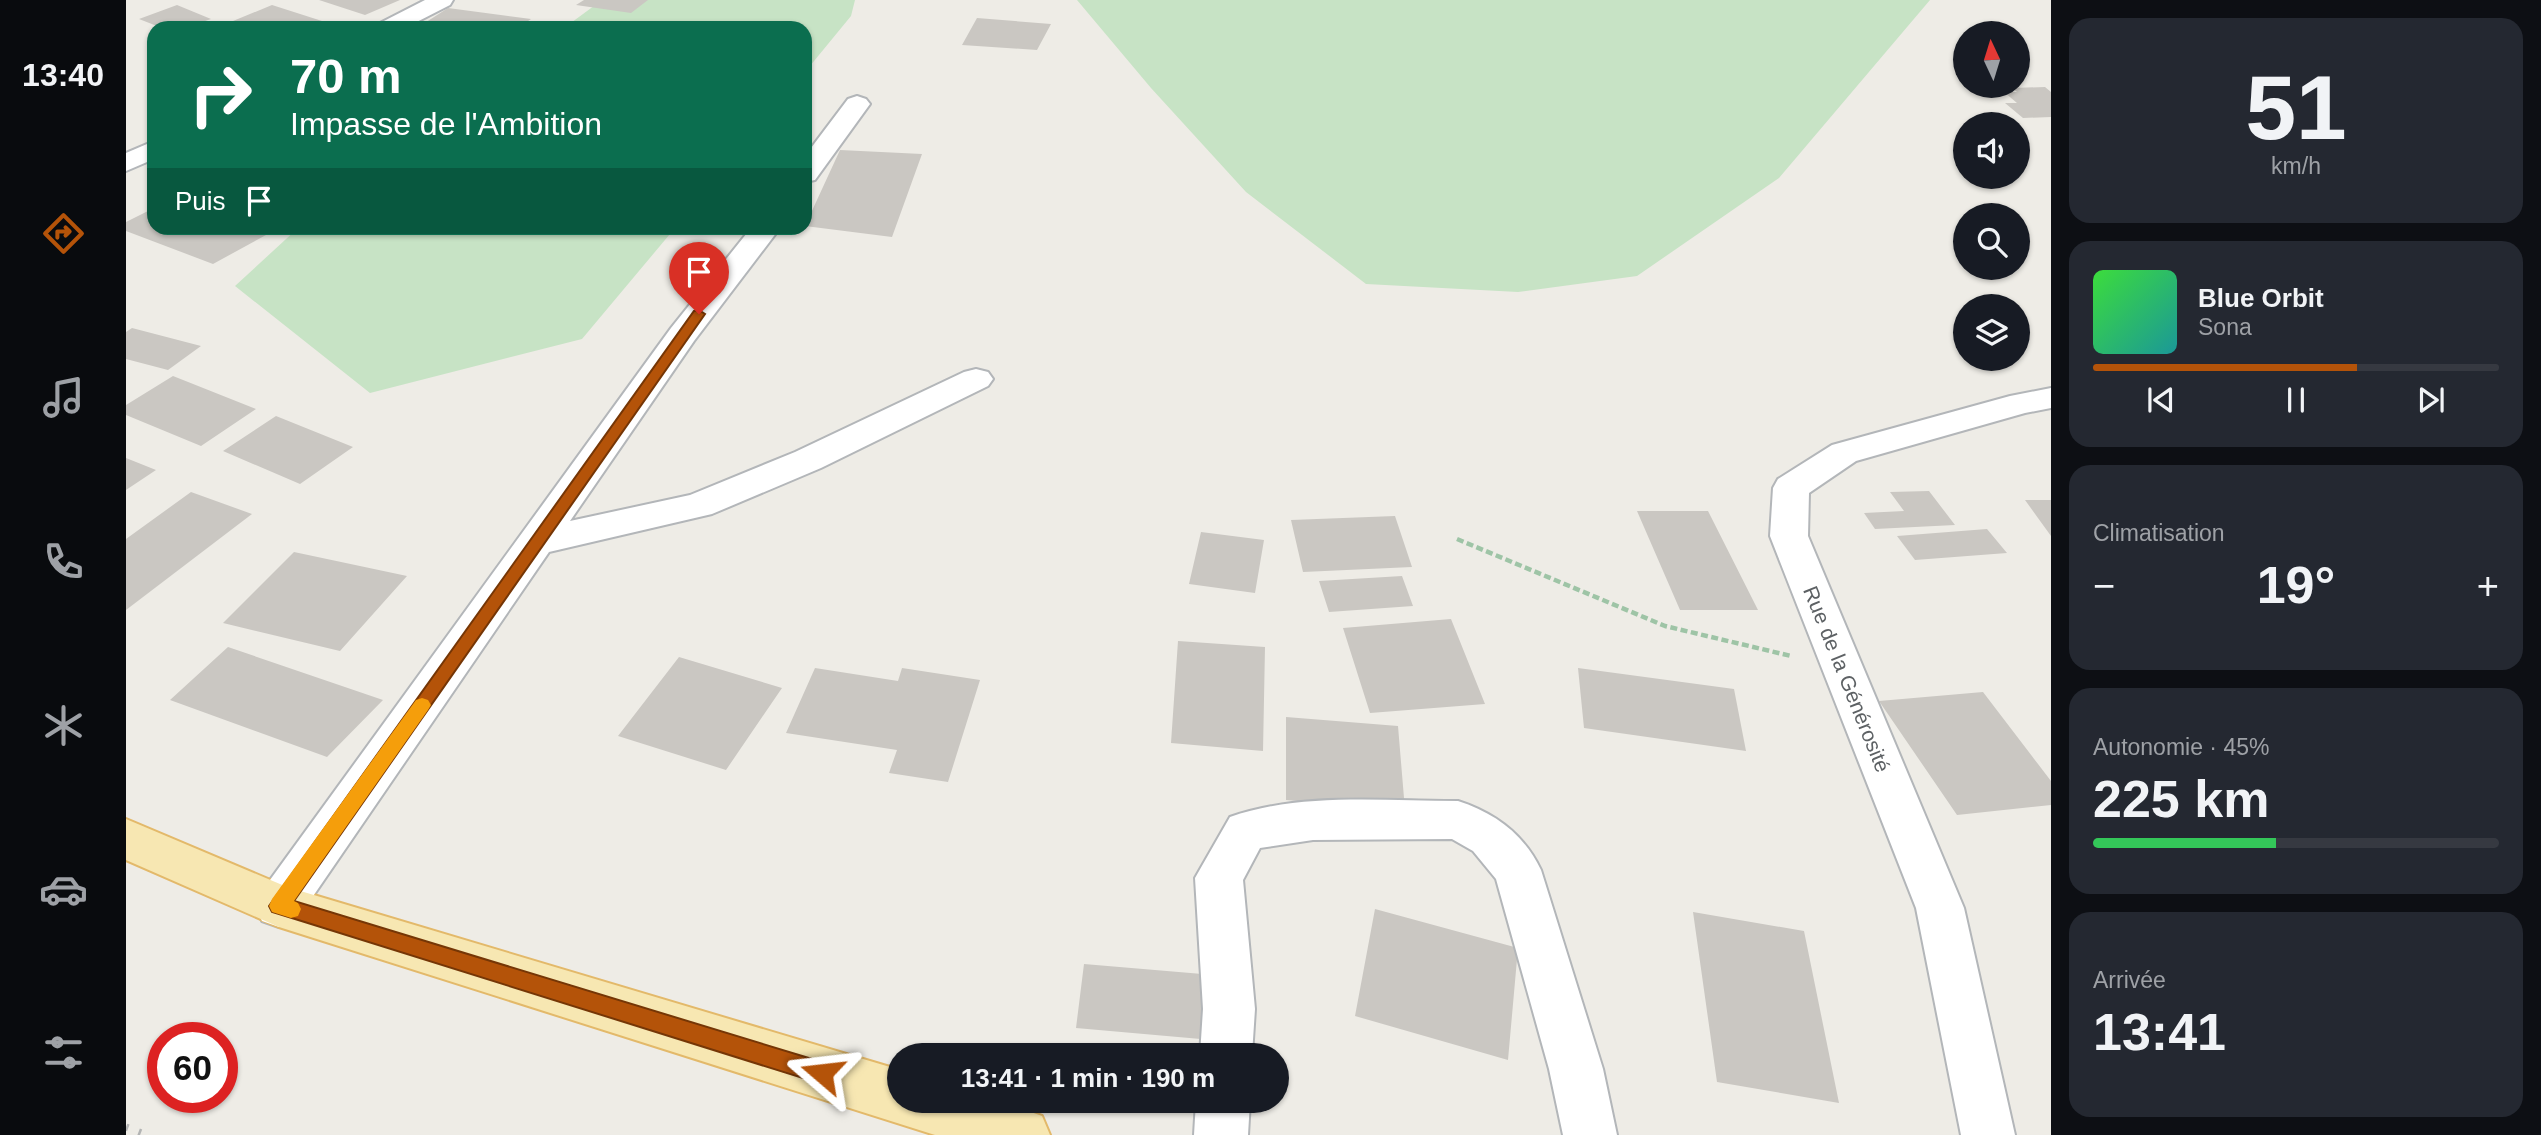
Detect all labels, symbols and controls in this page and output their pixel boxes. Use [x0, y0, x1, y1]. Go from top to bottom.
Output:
north arrow [1953, 21, 2030, 98]
map controls [1953, 21, 2030, 371]
icon: right [175, 49, 266, 140]
text: 70 m [290, 49, 402, 103]
text: 13:40 [22, 57, 104, 93]
text: 51 [2245, 57, 2347, 158]
text: Impasse de l'Ambition [290, 106, 602, 142]
button: sound [1953, 112, 2030, 189]
text: km/h [2271, 153, 2321, 179]
icon: arrive [240, 182, 278, 220]
text: Puis [175, 186, 226, 216]
button: search [1953, 203, 2030, 280]
icon: directions [39, 209, 88, 258]
pin [669, 242, 729, 314]
icon: arrive [680, 253, 718, 291]
text: Blue Orbit [2198, 283, 2324, 313]
button: layers [1953, 294, 2030, 371]
text: Sona [2198, 314, 2252, 340]
icon: music [39, 373, 88, 422]
icon: previous [2142, 381, 2180, 419]
icon: pause [2277, 381, 2315, 419]
icon: next [2412, 381, 2450, 419]
text: Climatisation [2093, 520, 2225, 546]
icon: phone [39, 537, 88, 586]
text: 19° [2257, 556, 2335, 614]
text: − [2093, 565, 2115, 607]
text: + [2477, 565, 2499, 607]
street label: Rue de la Générosité [1799, 583, 1895, 775]
icon: climate [39, 701, 88, 750]
text: Autonomie · 45% [2093, 734, 2269, 760]
text: 225 km [2093, 770, 2269, 828]
icon: car [39, 865, 88, 914]
text: Arrivée [2093, 967, 2166, 993]
text: 13:41 [2093, 1003, 2226, 1061]
speed limit sign: 60 [147, 1022, 238, 1113]
icon: filters [39, 1028, 88, 1077]
position arrow [785, 1036, 859, 1110]
text: 13:41 · 1 min · 190 m [961, 1063, 1215, 1093]

